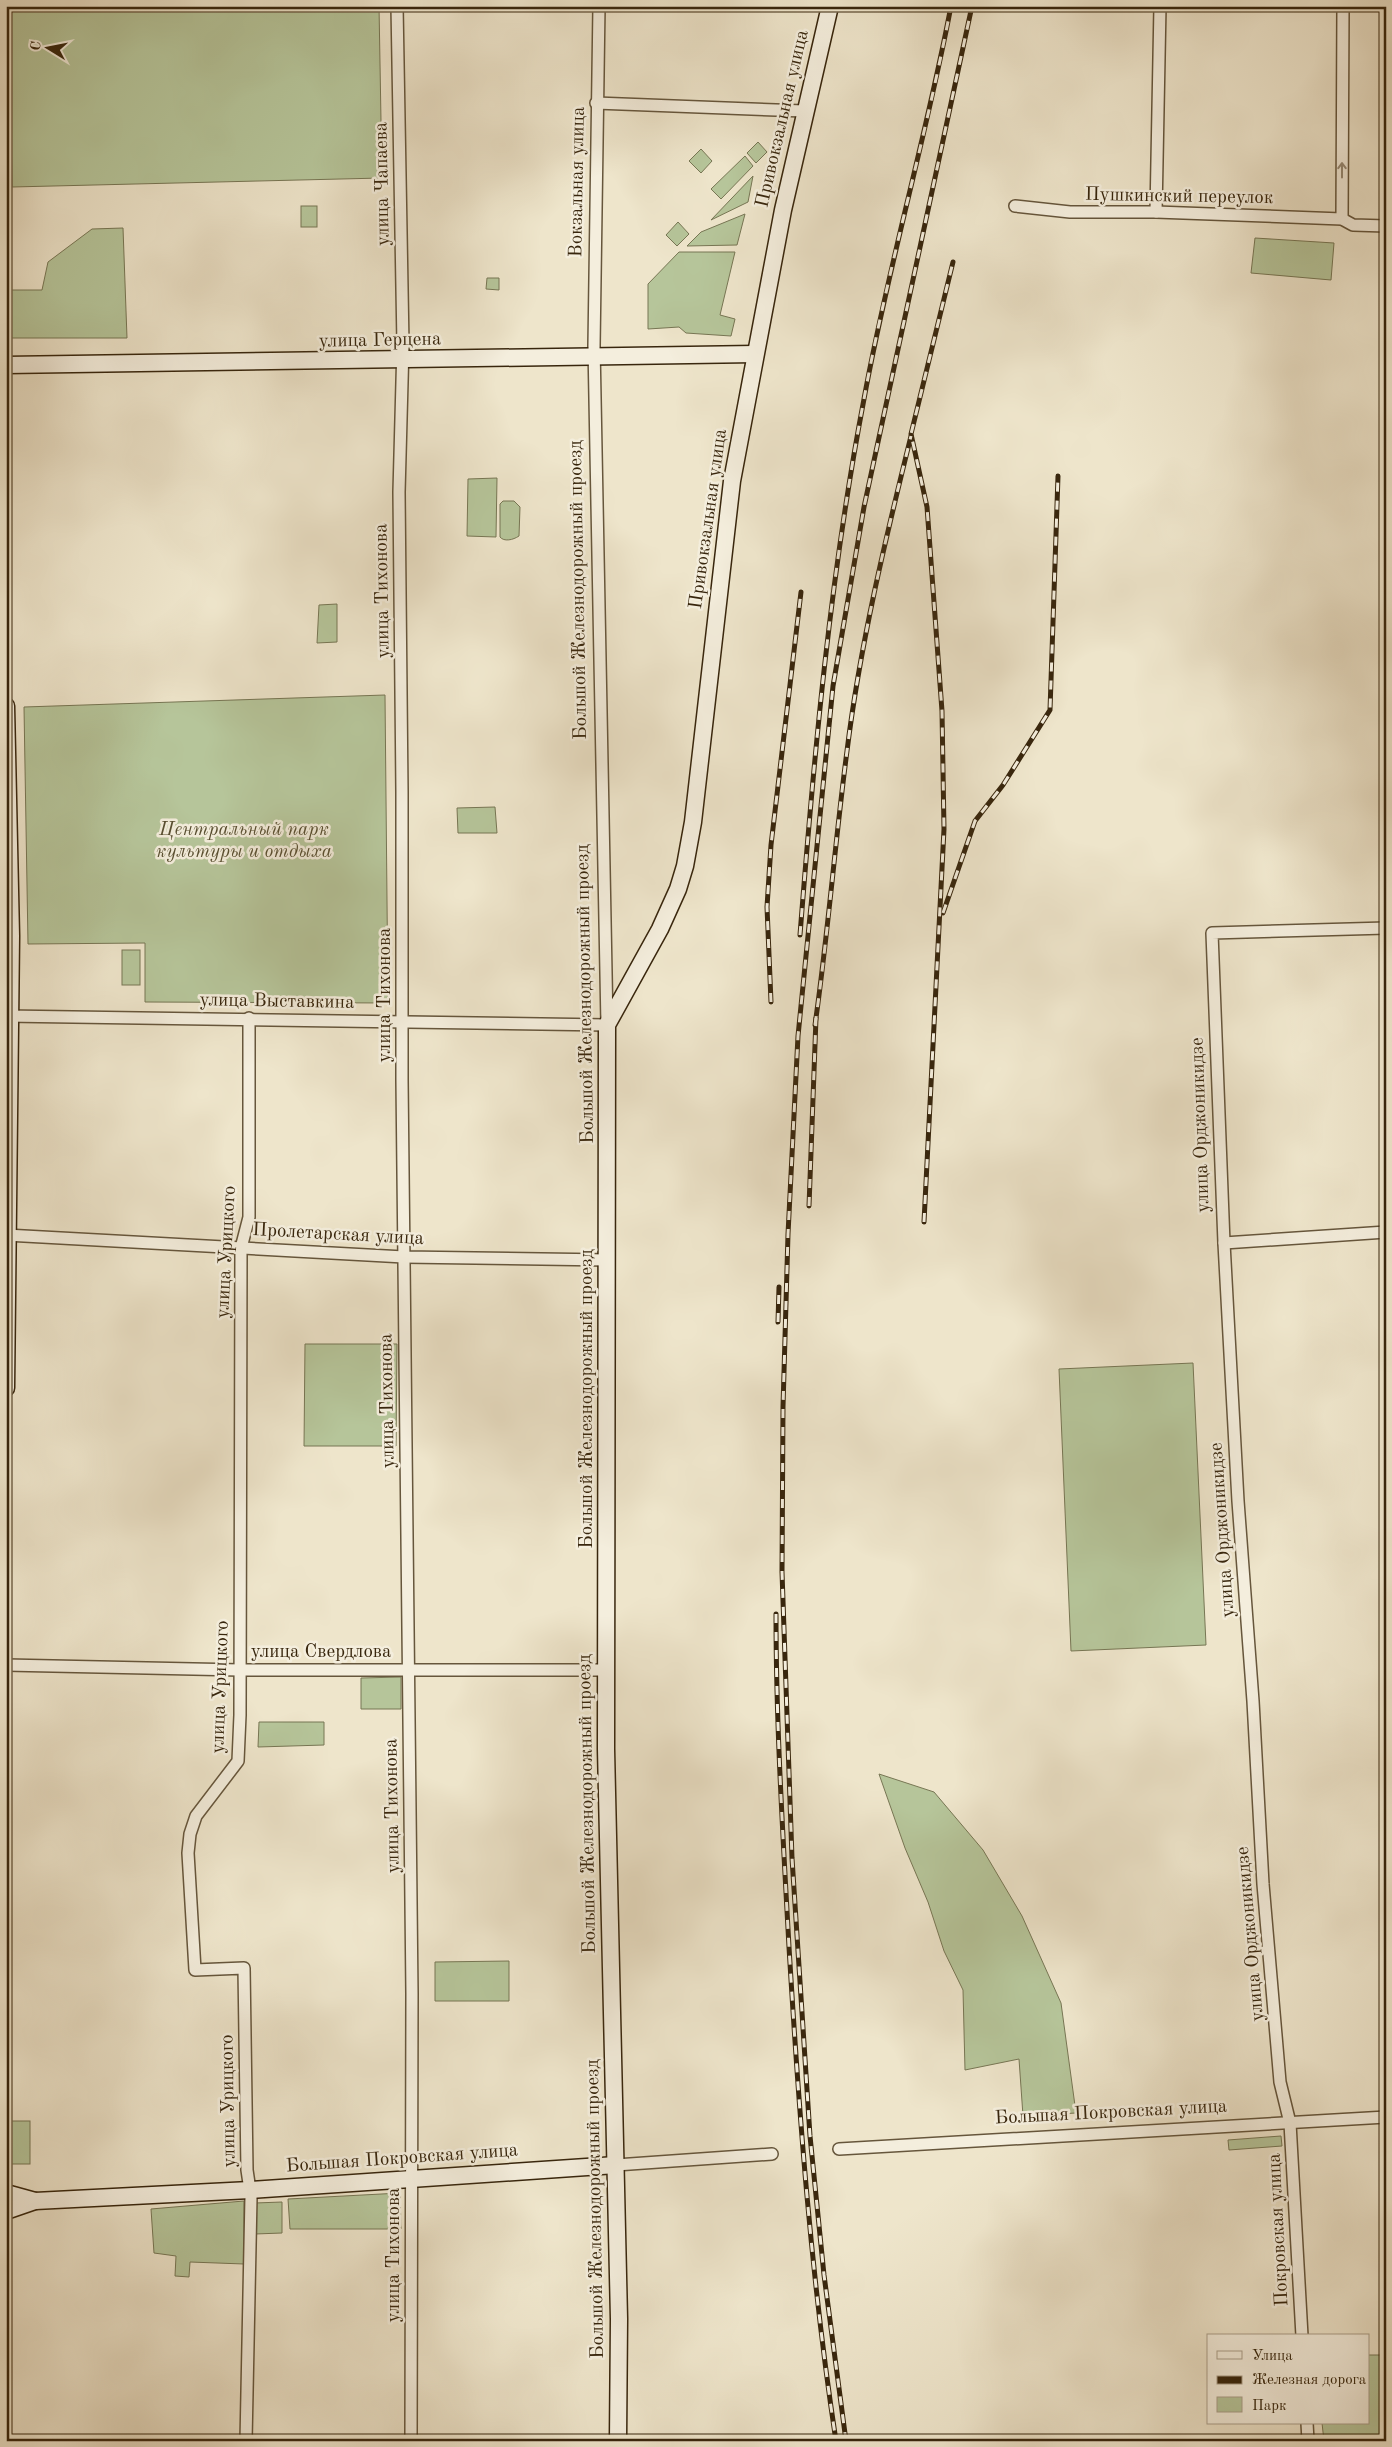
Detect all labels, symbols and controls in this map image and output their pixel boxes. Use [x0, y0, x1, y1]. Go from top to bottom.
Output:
north arrow [22, 22, 72, 72]
street label: Привокзальная улица [753, 28, 813, 210]
text: С [28, 40, 44, 52]
street label: Вокзальная улица [567, 106, 589, 258]
street label: улица Чапаева [372, 121, 394, 246]
one-way arrow [1337, 162, 1347, 178]
street label: Пушкинский переулок [1085, 186, 1274, 208]
street label: улица Герцена [319, 330, 442, 352]
street label: Привокзальная улица [687, 427, 731, 610]
street label: Большой Железнодорожный проезд [567, 439, 591, 740]
street label: улица Тихонова [372, 523, 394, 659]
park label: Центральный парк культуры и отдыха [156, 821, 332, 862]
street label: Большой Железнодорожный проезд [574, 843, 598, 1144]
street label: улица Тихонова [376, 927, 395, 1062]
street label: улица Выставкина [199, 991, 355, 1013]
street label: улица Орджоникидзе [1188, 1037, 1214, 1213]
street label: улица Урицкого [214, 1185, 240, 1319]
street label: Пролетарская улица [252, 1221, 425, 1249]
street label: Большой Железнодорожный проезд [578, 1248, 597, 1549]
street label: улица Тихонова [377, 1333, 399, 1469]
street label: улица Орджоникидзе [1207, 1442, 1239, 1618]
street label: улица Урицкого [209, 1620, 233, 1754]
street label: улица Свердлова [251, 1643, 392, 1662]
street label: Большой Железнодорожный проезд [576, 1653, 600, 1954]
street label: улица Тихонова [382, 1738, 404, 1874]
street label: улица Орджоникидзе [1234, 1846, 1268, 2022]
street label: улица Урицкого [218, 2034, 240, 2168]
street label: Большой Железнодорожный проезд [584, 2058, 608, 2359]
street label: Большая Покровская улица [994, 2097, 1228, 2129]
street label: Большая Покровская улица [285, 2141, 519, 2177]
street label: Покровская улица [1265, 2152, 1292, 2307]
street label: улица Тихонова [385, 2187, 404, 2322]
legend [1207, 2334, 1370, 2424]
text: Улица [1252, 2349, 1293, 2364]
text: Железная дорога [1252, 2373, 1367, 2388]
text: Парк [1252, 2399, 1287, 2414]

